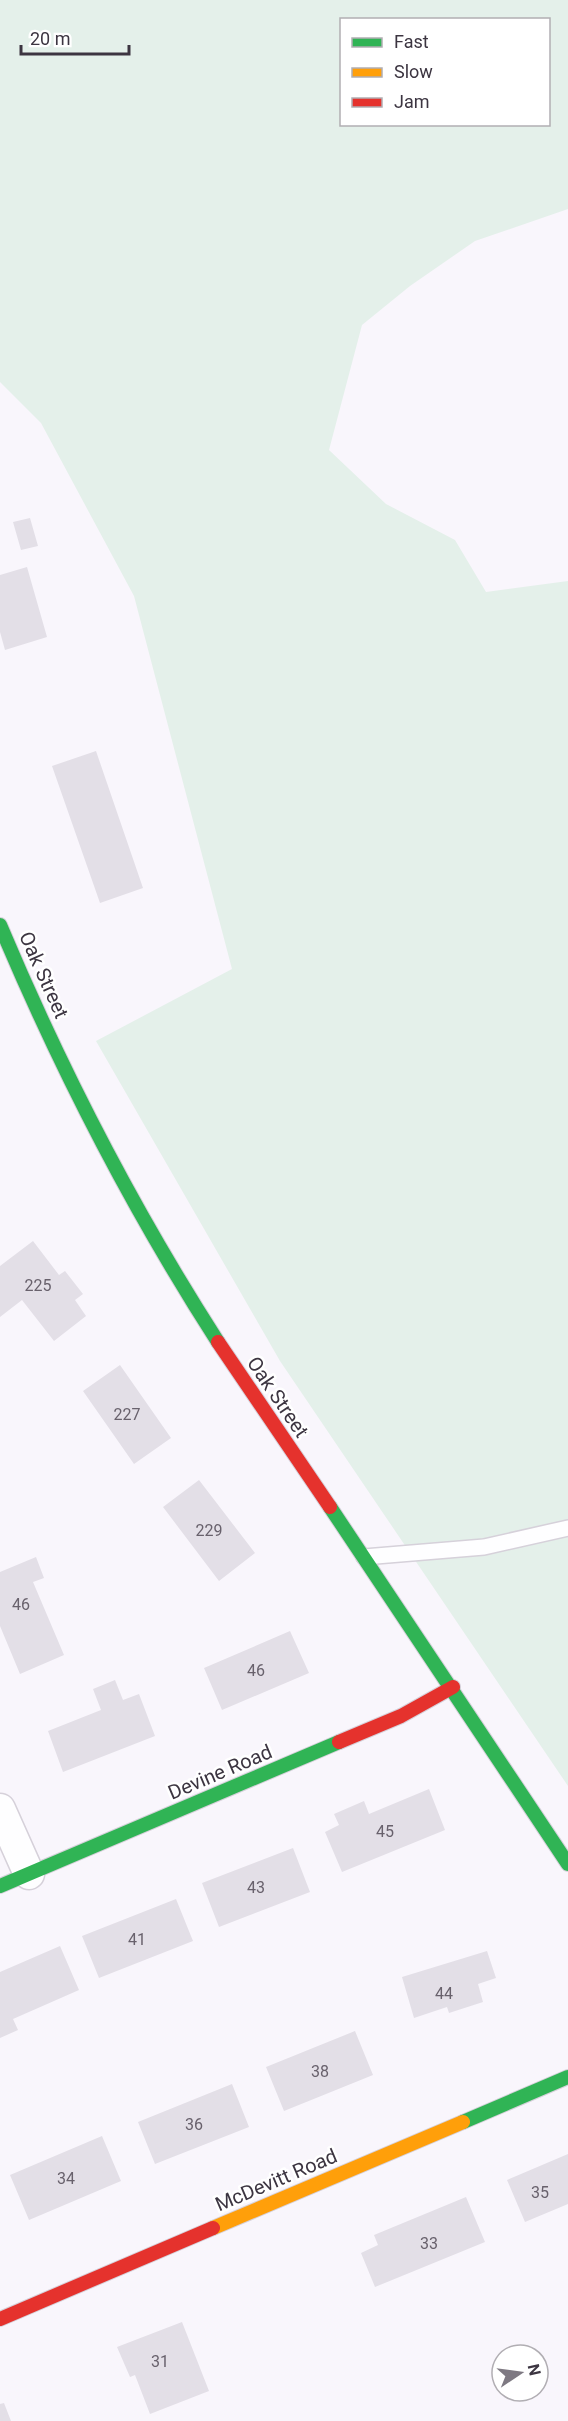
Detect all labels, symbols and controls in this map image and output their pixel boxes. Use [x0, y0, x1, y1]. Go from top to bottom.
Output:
scale bar [21, 18, 129, 56]
legend [340, 18, 550, 126]
text: 20 m [30, 28, 70, 49]
text: Fast [394, 31, 429, 52]
text: Slow [394, 61, 433, 82]
text: Jam [394, 91, 430, 112]
street label: Oak Street [14, 928, 74, 1022]
house number: 225 [25, 1276, 51, 1295]
street label: Oak Street [242, 1352, 314, 1442]
house number: 227 [114, 1405, 140, 1424]
house number: 229 [196, 1521, 222, 1540]
house number: 46 [12, 1595, 30, 1614]
house number: 46 [247, 1661, 265, 1680]
street label: Devine Road [164, 1739, 276, 1805]
house number: 45 [376, 1822, 394, 1841]
house number: 43 [247, 1878, 265, 1897]
house number: 41 [128, 1930, 146, 1949]
house number: 44 [435, 1984, 453, 2003]
house number: 38 [311, 2062, 329, 2081]
house number: 36 [185, 2115, 203, 2134]
street label: McDevitt Road [211, 2144, 341, 2216]
house number: 34 [57, 2169, 75, 2188]
house number: 35 [531, 2183, 549, 2202]
house number: 33 [420, 2234, 438, 2253]
north arrow [490, 2343, 550, 2403]
house number: 31 [151, 2352, 169, 2371]
text: N [524, 2362, 545, 2377]

